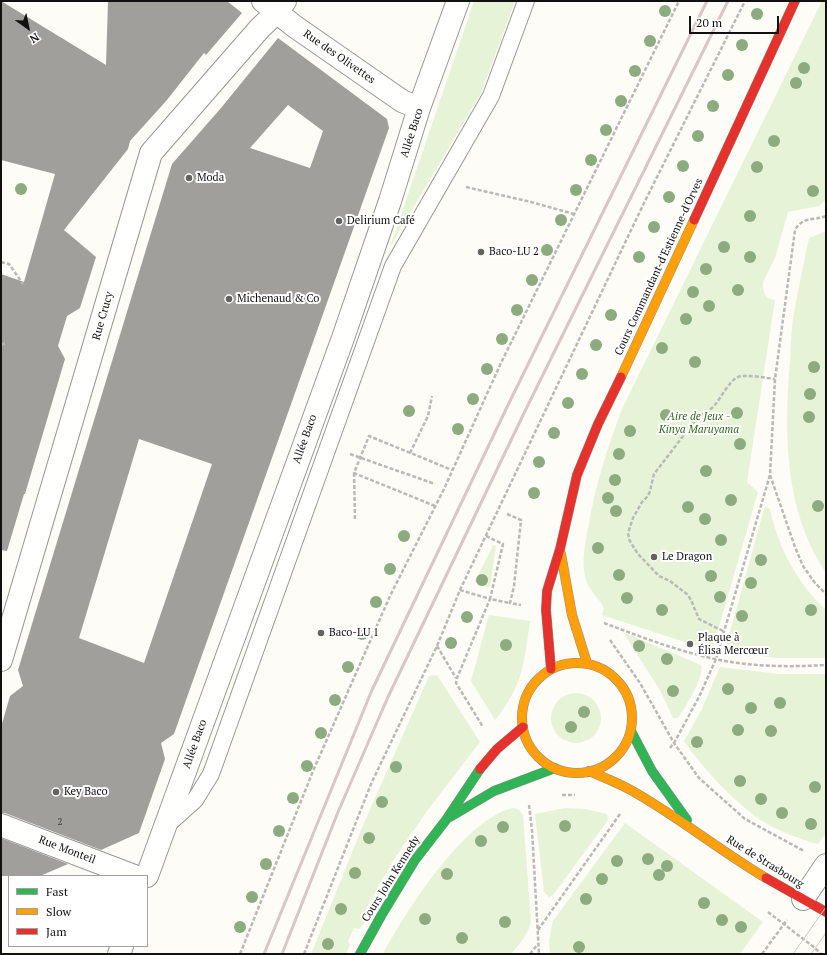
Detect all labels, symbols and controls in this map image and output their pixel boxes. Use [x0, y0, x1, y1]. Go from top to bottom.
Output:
north arrow [8, 8, 48, 48]
scale bar [691, 8, 781, 34]
text: 20 m [696, 15, 722, 30]
street label: Rue des Olivettes [301, 27, 377, 87]
text: N [27, 30, 42, 46]
street label: Allée Baco [398, 107, 426, 159]
place label: Moda [197, 171, 224, 185]
marker: Moda [184, 173, 194, 183]
street label: Cours Commandant-d'Estienne-d'Orves [612, 176, 706, 358]
place label: Delirium Café [347, 214, 415, 228]
marker: Delirium Café [334, 216, 344, 226]
place label: Baco-LU 2 [489, 245, 539, 259]
marker: Baco-LU 2 [476, 247, 486, 257]
street label: Rue Crucy [90, 290, 116, 342]
place label: Michenaud & Co [237, 292, 319, 306]
marker: Michenaud & Co [224, 294, 234, 304]
park label: Aire de Jeux - Kinya Maruyama [659, 410, 739, 436]
street label: Allée Baco [290, 413, 320, 465]
place label: Le Dragon [662, 550, 712, 564]
marker: Le Dragon [649, 552, 659, 562]
place label: Baco-LU 1 [329, 626, 379, 640]
marker: Baco-LU 1 [316, 628, 326, 638]
place label: Plaque à Élisa Mercœur [698, 631, 768, 657]
marker: Plaque à Élisa Mercœur [685, 639, 695, 649]
street label: Allée Baco [180, 718, 210, 770]
place label: Key Baco [64, 785, 107, 799]
marker: Key Baco [51, 787, 61, 797]
house number: 2 [58, 817, 62, 827]
street label: Rue Monteil [37, 833, 97, 867]
street label: Rue de Strasbourg [724, 833, 806, 891]
street label: Cours John Kennedy [359, 834, 423, 924]
legend [8, 875, 148, 947]
text: Fast [46, 884, 68, 899]
text: Slow [46, 904, 71, 919]
text: Jam [46, 924, 67, 939]

